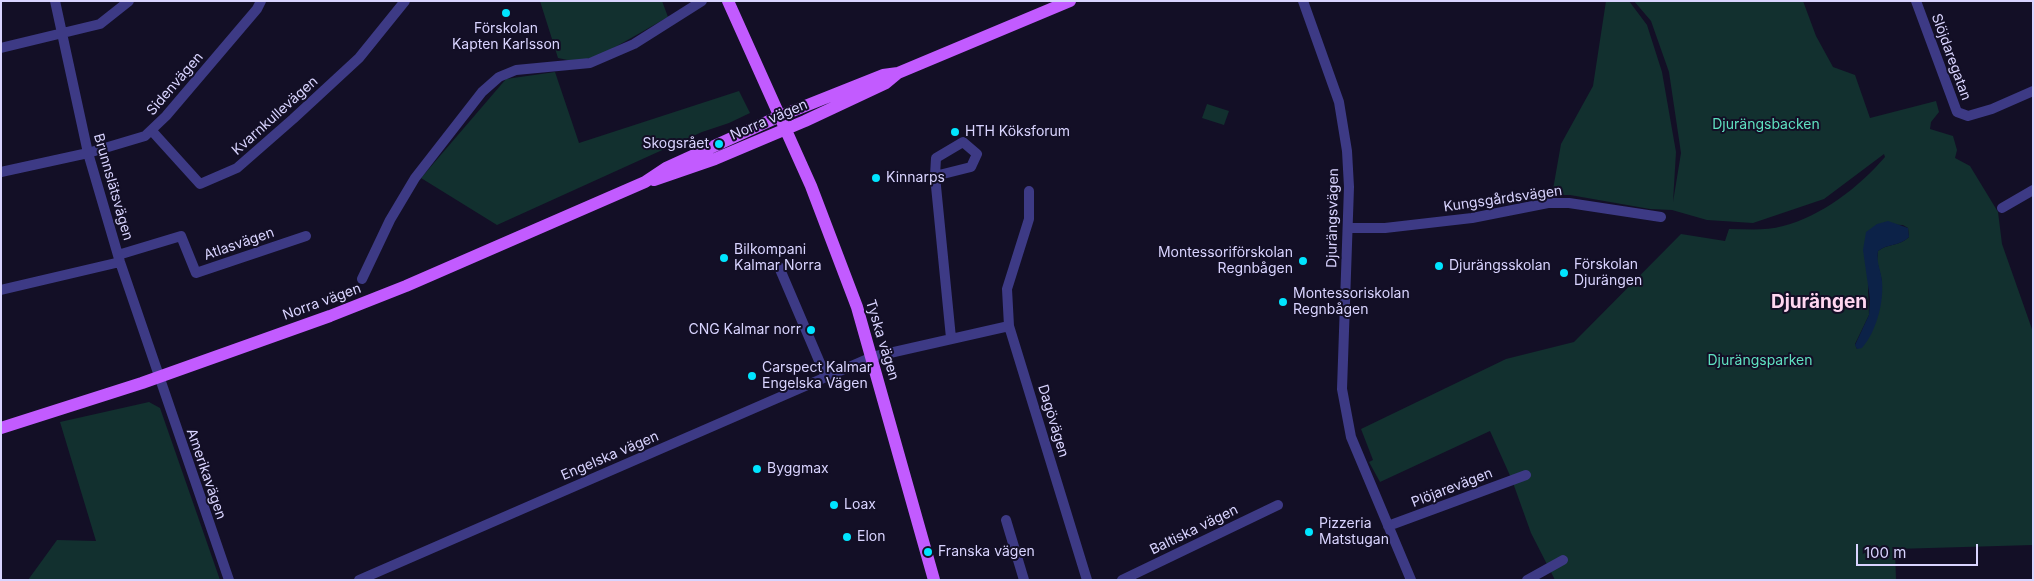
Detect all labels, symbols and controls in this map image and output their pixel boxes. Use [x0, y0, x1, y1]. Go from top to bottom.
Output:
marker: Förskolan Kapten Karlsson [500, 7, 512, 19]
street label: Slöjdaregatan [1928, 11, 1974, 103]
place label: Förskolan Kapten Karlsson [452, 21, 560, 54]
street label: Sidenvägen [143, 49, 207, 119]
street label: Kvarnkullevägen [229, 73, 321, 159]
street label: Norra vägen [728, 96, 810, 144]
park label: Djurängsbacken [1712, 117, 1820, 133]
place label: HTH Köksforum [965, 124, 1070, 140]
marker: HTH Köksforum [949, 126, 961, 138]
street label: Brunnslätsvägen [90, 132, 136, 242]
place label: Skogsrået [642, 136, 709, 152]
marker: Skogsrået [713, 138, 725, 150]
street label: Djurängsvägen [1324, 168, 1342, 268]
place label: Kinnarps [886, 170, 945, 186]
marker: Kinnarps [870, 172, 882, 184]
street label: Kungsgårdsvägen [1443, 182, 1563, 216]
street label: Atlasvägen [202, 224, 276, 264]
place label: Bilkompani Kalmar Norra [734, 242, 822, 274]
place label: Montessoriförskolan Regnbågen [1158, 245, 1293, 278]
marker: Bilkompani Kalmar Norra [718, 252, 730, 264]
marker: Montessoriförskolan Regnbågen [1297, 255, 1309, 267]
place label: Förskolan Djurängen [1574, 257, 1642, 290]
place label: Djurängsskolan [1449, 258, 1551, 274]
marker: Djurängsskolan [1433, 260, 1445, 272]
marker: Förskolan Djurängen [1558, 267, 1570, 279]
street label: Norra vägen [281, 280, 363, 324]
place label: Montessoriskolan Regnbågen [1293, 286, 1410, 318]
district label: Djurängen [1771, 291, 1867, 313]
marker: Montessoriskolan Regnbågen [1277, 296, 1289, 308]
street label: Tyska vägen [862, 298, 902, 382]
place label: CNG Kalmar norr [688, 322, 801, 338]
marker: CNG Kalmar norr [805, 324, 817, 336]
park label: Djurängsparken [1707, 353, 1813, 369]
place label: Carspect Kalmar Engelska Vägen [762, 360, 872, 392]
marker: Carspect Kalmar Engelska Vägen [746, 370, 758, 382]
street label: Dagövägen [1034, 383, 1072, 459]
street label: Amerikavägen [183, 426, 229, 522]
street label: Engelska vägen [559, 428, 661, 484]
place label: Byggmax [767, 461, 829, 477]
marker: Byggmax [751, 463, 763, 475]
street label: Plöjarevägen [1409, 465, 1495, 511]
place label: Loax [844, 497, 876, 513]
marker: Loax [828, 499, 840, 511]
street label: Baltiska vägen [1147, 501, 1241, 559]
place label: Pizzeria Matstugan [1319, 516, 1389, 548]
marker: Pizzeria Matstugan [1303, 526, 1315, 538]
place label: Elon [857, 529, 885, 545]
marker: Elon [841, 531, 853, 543]
scale bar [1859, 534, 1982, 566]
text: 100 m [1864, 543, 1906, 562]
place label: Franska vägen [938, 544, 1035, 560]
marker: Franska vägen [922, 546, 934, 558]

